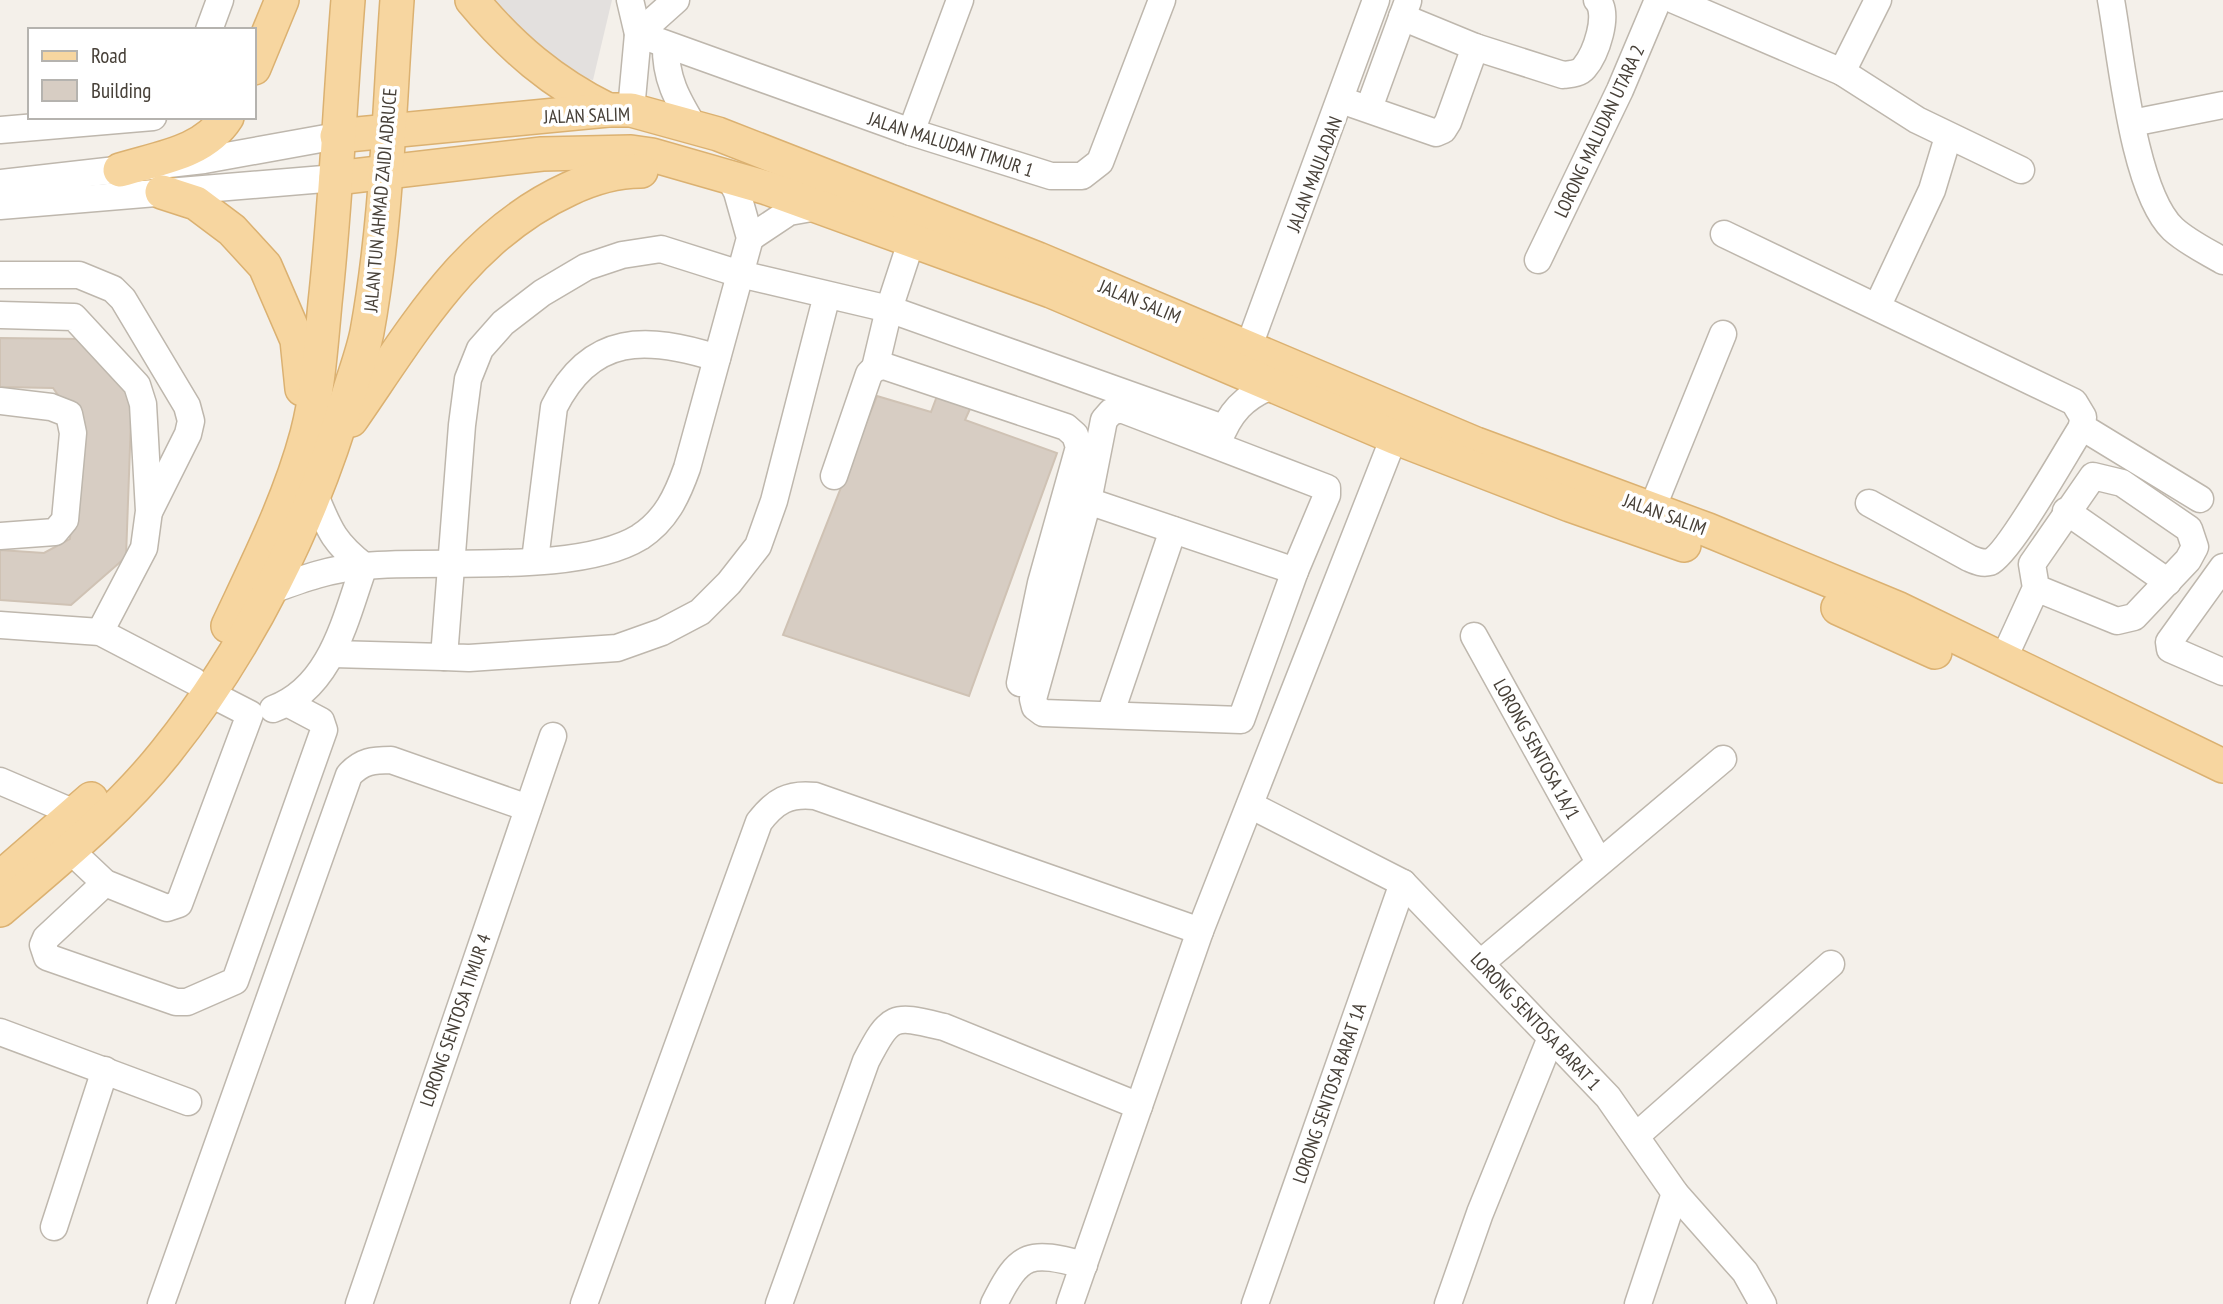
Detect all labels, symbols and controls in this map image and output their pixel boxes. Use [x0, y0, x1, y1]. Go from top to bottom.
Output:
legend [28, 28, 256, 119]
street label: LORONG MALUDAN UTARA 2 [1549, 41, 1649, 221]
text: Road [91, 42, 127, 69]
text: Building [91, 77, 151, 104]
street label: JALAN TUN AHMAD ZAIDI ADRUCE [358, 87, 402, 314]
street label: JALAN SALIM [542, 102, 631, 129]
street label: JALAN MALUDAN TIMUR 1 [864, 106, 1037, 182]
street label: JALAN MAULADAN [1281, 113, 1347, 236]
street label: JALAN SALIM [1095, 273, 1185, 328]
street label: JALAN SALIM [1619, 488, 1710, 540]
street label: LORONG SENTOSA 1A/1 [1488, 675, 1586, 823]
street label: LORONG SENTOSA TIMUR 4 [414, 930, 496, 1110]
street label: LORONG SENTOSA BARAT 1 [1466, 947, 1606, 1095]
street label: LORONG SENTOSA BARAT 1A [1287, 1000, 1371, 1186]

